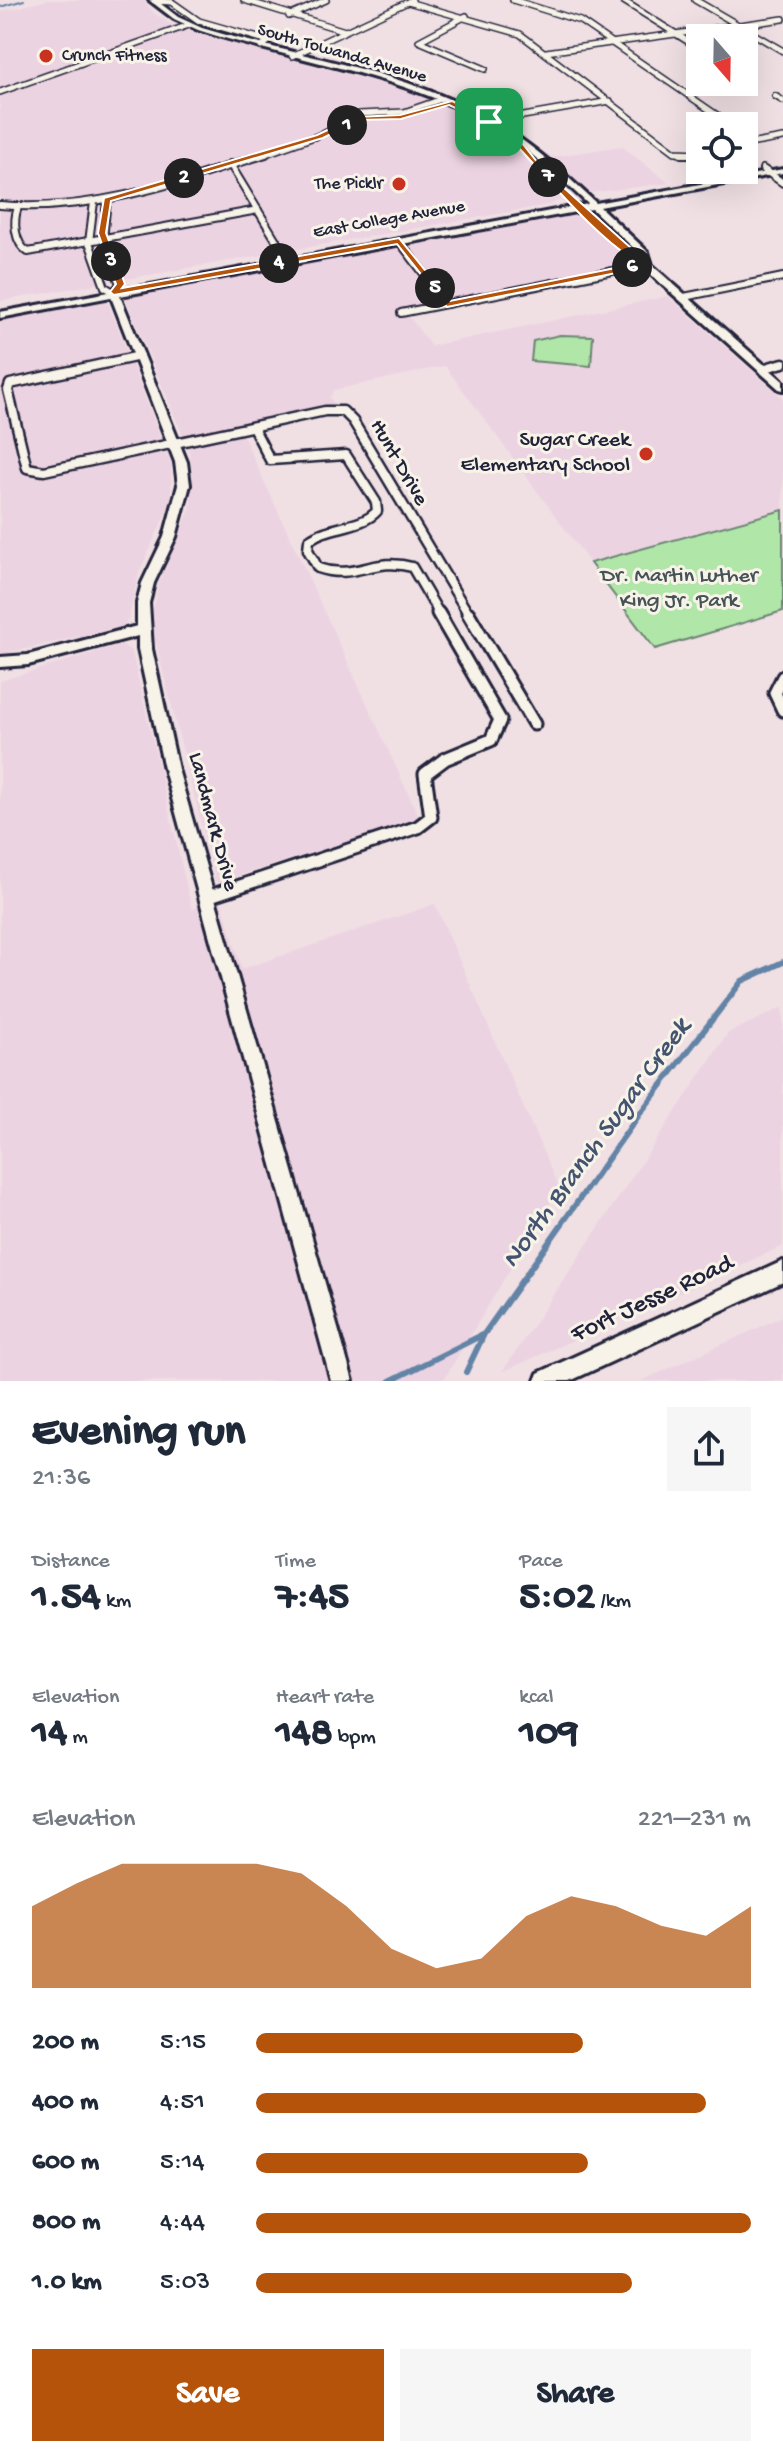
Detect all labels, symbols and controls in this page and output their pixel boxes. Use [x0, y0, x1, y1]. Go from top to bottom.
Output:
street label: South Towanda Avenue [255, 20, 430, 88]
north arrow [686, 24, 758, 96]
map controls [686, 24, 758, 184]
place label: Crunch Fitness [62, 46, 168, 67]
marker: Crunch Fitness [37, 47, 55, 65]
pin [455, 88, 523, 156]
icon: arrive [467, 100, 511, 144]
pin: 1 [327, 105, 367, 145]
text: 1 [343, 112, 351, 138]
button: locate [686, 112, 758, 184]
pin: 7 [528, 157, 568, 197]
pin: 2 [164, 158, 204, 198]
text: 7 [542, 164, 554, 190]
text: 2 [179, 165, 189, 191]
place label: The Picklr [314, 174, 385, 195]
marker: The Picklr [390, 175, 408, 193]
street label: East College Avenue [312, 196, 467, 244]
pin: 3 [91, 241, 131, 281]
pin: 4 [259, 243, 299, 283]
pin: 6 [612, 247, 652, 287]
text: 3 [105, 248, 117, 274]
text: 4 [274, 250, 284, 276]
text: 6 [626, 254, 638, 280]
pin: 5 [415, 268, 455, 308]
text: 5 [429, 275, 441, 301]
street label: Hunt Drive [363, 415, 433, 511]
place label: Sugar Creek Elementary School [460, 428, 632, 479]
marker: Sugar Creek Elementary School [637, 445, 655, 463]
park label: Dr. Martin Luther King Jr. Park [598, 564, 760, 615]
street label: Landmark Drive [181, 750, 243, 895]
water label: North Branch Sugar Creek [495, 1011, 700, 1275]
street label: Fort Jesse Road [566, 1248, 741, 1352]
button: share [667, 1407, 751, 1491]
text: Evening run [32, 1408, 245, 1460]
text: 21:36 [32, 1464, 90, 1495]
text: Distance [32, 1549, 110, 1575]
text: Time [276, 1549, 316, 1575]
text: Pace [519, 1549, 563, 1575]
text: 1.54 [32, 1575, 101, 1622]
text: 7:45 [276, 1575, 349, 1622]
text: 5:02 [519, 1575, 595, 1622]
text: km [101, 1589, 131, 1615]
text: /km [595, 1589, 631, 1615]
text: Elevation [32, 1685, 119, 1711]
text: Heart rate [276, 1685, 374, 1711]
text: kcal [519, 1685, 554, 1711]
text: 14 [32, 1711, 67, 1758]
text: 148 [276, 1711, 333, 1758]
text: 109 [519, 1711, 578, 1758]
text: m [67, 1725, 88, 1751]
text: bpm [333, 1725, 376, 1751]
text: Elevation [32, 1805, 135, 1836]
text: 221–231 m [638, 1805, 751, 1836]
text: 200 m [32, 2028, 99, 2059]
text: 5:15 [160, 2028, 206, 2059]
text: 400 m [32, 2088, 98, 2119]
text: 4:51 [160, 2088, 205, 2119]
text: 600 m [32, 2148, 99, 2179]
text: 5:14 [160, 2148, 205, 2179]
text: 800 m [32, 2208, 100, 2239]
text: 4:44 [160, 2208, 205, 2239]
text: 1.0 km [32, 2268, 102, 2299]
text: 5:03 [160, 2268, 210, 2299]
button: Save [32, 2349, 384, 2441]
button: Share [400, 2349, 751, 2441]

